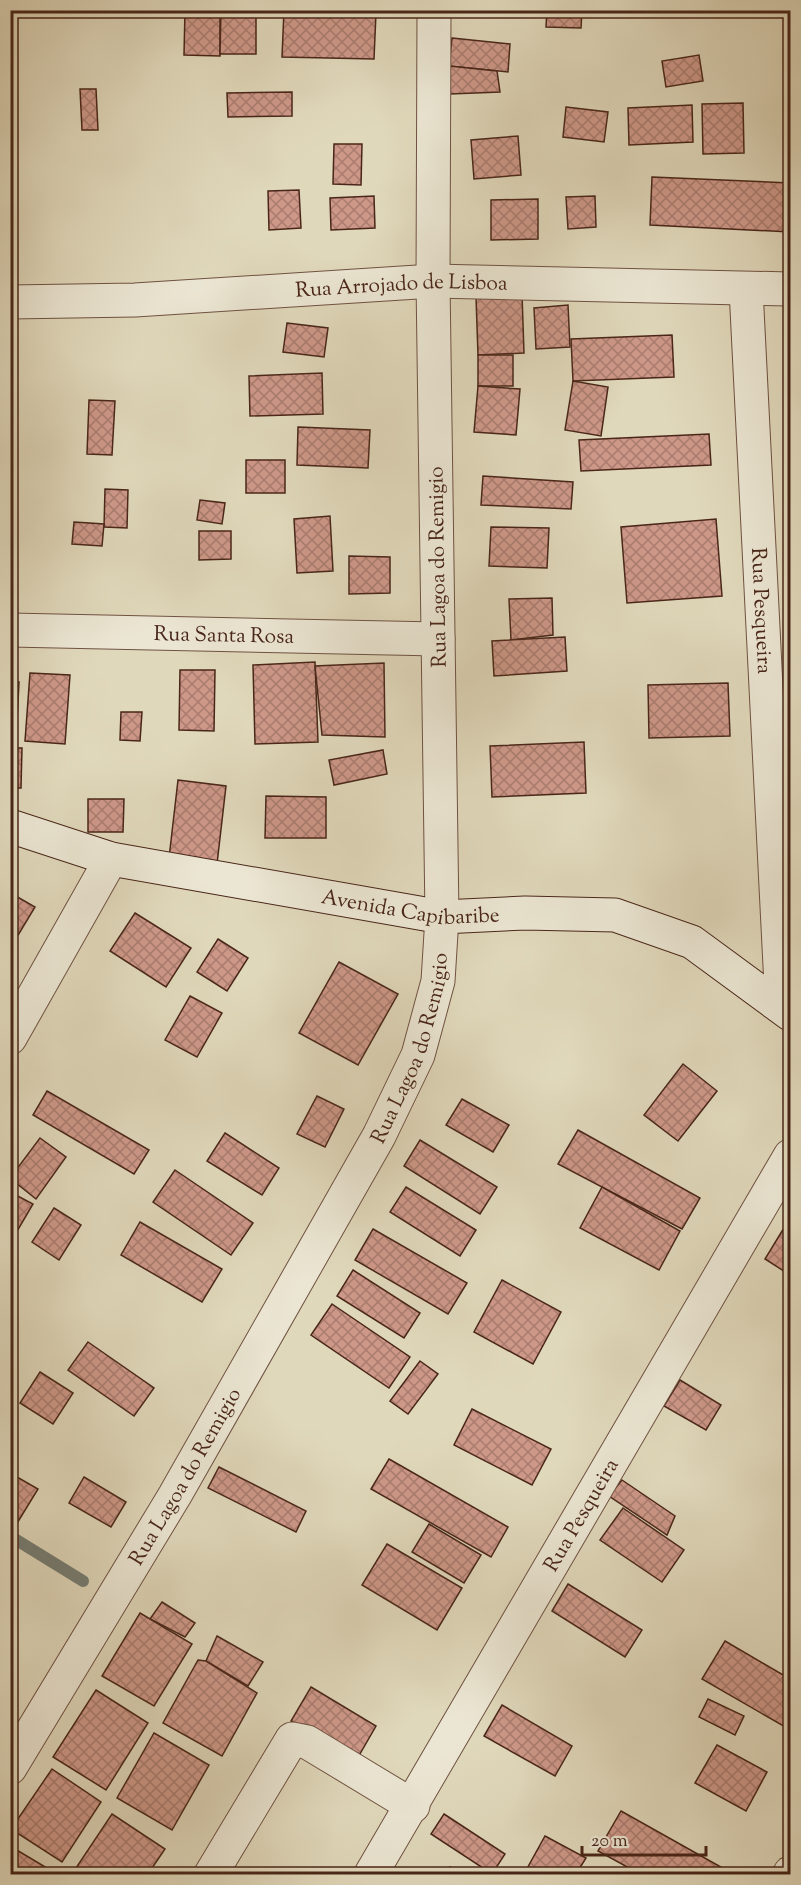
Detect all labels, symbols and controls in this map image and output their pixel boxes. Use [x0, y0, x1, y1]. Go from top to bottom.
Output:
street label: Rua Arrojado de Lisboa [294, 268, 508, 307]
street label: Rua Lagoa do Remigio [422, 466, 456, 668]
street label: Rua Pesqueira [742, 547, 778, 675]
street label: Rua Santa Rosa [153, 620, 295, 653]
street label: Avenida Capibaribe [319, 883, 500, 934]
street label: Rua Lagoa do Remigio [364, 952, 457, 1149]
street label: Rua Lagoa do Remigio [123, 1383, 250, 1572]
street label: Rua Pesqueira [538, 1453, 627, 1578]
scale bar [582, 1819, 706, 1857]
text: 20 m [591, 1829, 628, 1855]

